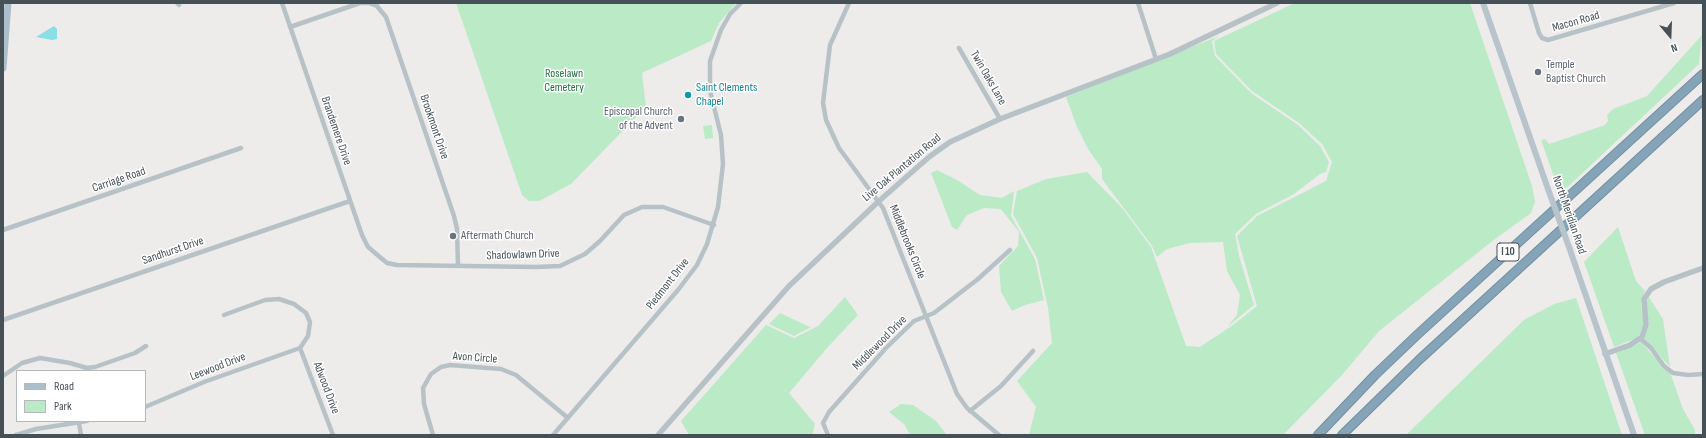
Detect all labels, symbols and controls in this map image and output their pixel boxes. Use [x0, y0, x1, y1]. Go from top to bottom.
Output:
street label: Macon Road [1551, 8, 1601, 36]
north arrow [1650, 16, 1690, 56]
text: N [1669, 41, 1679, 55]
street label: Twin Oaks Lane [967, 48, 1009, 108]
place label: Temple Baptist Church [1546, 58, 1606, 86]
park label: Roselawn Cemetery [544, 67, 584, 95]
marker: Temple Baptist Church [1533, 67, 1543, 77]
place label: Saint Clements Chapel [696, 81, 757, 109]
marker: Saint Clements Chapel [683, 90, 693, 100]
street label: Brookmont Drive [416, 93, 452, 161]
street label: Brandemere Drive [318, 95, 354, 167]
place label: Episcopal Church of the Advent [604, 105, 673, 133]
marker: Episcopal Church of the Advent [676, 114, 686, 124]
street label: Live Oak Plantation Road [860, 131, 944, 205]
street label: Carriage Road [90, 164, 148, 196]
street label: North Meridian Road [1549, 174, 1589, 256]
street label: Middlebrooks Circle [886, 203, 928, 281]
place label: Aftermath Church [461, 229, 534, 243]
marker: Aftermath Church [448, 231, 458, 241]
street label: Sandhurst Drive [140, 234, 206, 268]
road number: I 10 [1497, 243, 1519, 261]
street label: Shadowlawn Drive [486, 247, 560, 263]
street label: Piedmont Drive [643, 255, 693, 313]
street label: Middlewood Drive [850, 313, 910, 373]
street label: Avon Circle [452, 349, 498, 367]
street label: Leewood Drive [188, 350, 248, 384]
street label: Adwood Drive [310, 360, 342, 416]
legend [16, 370, 146, 422]
text: Road [54, 379, 74, 394]
text: Park [54, 399, 72, 414]

